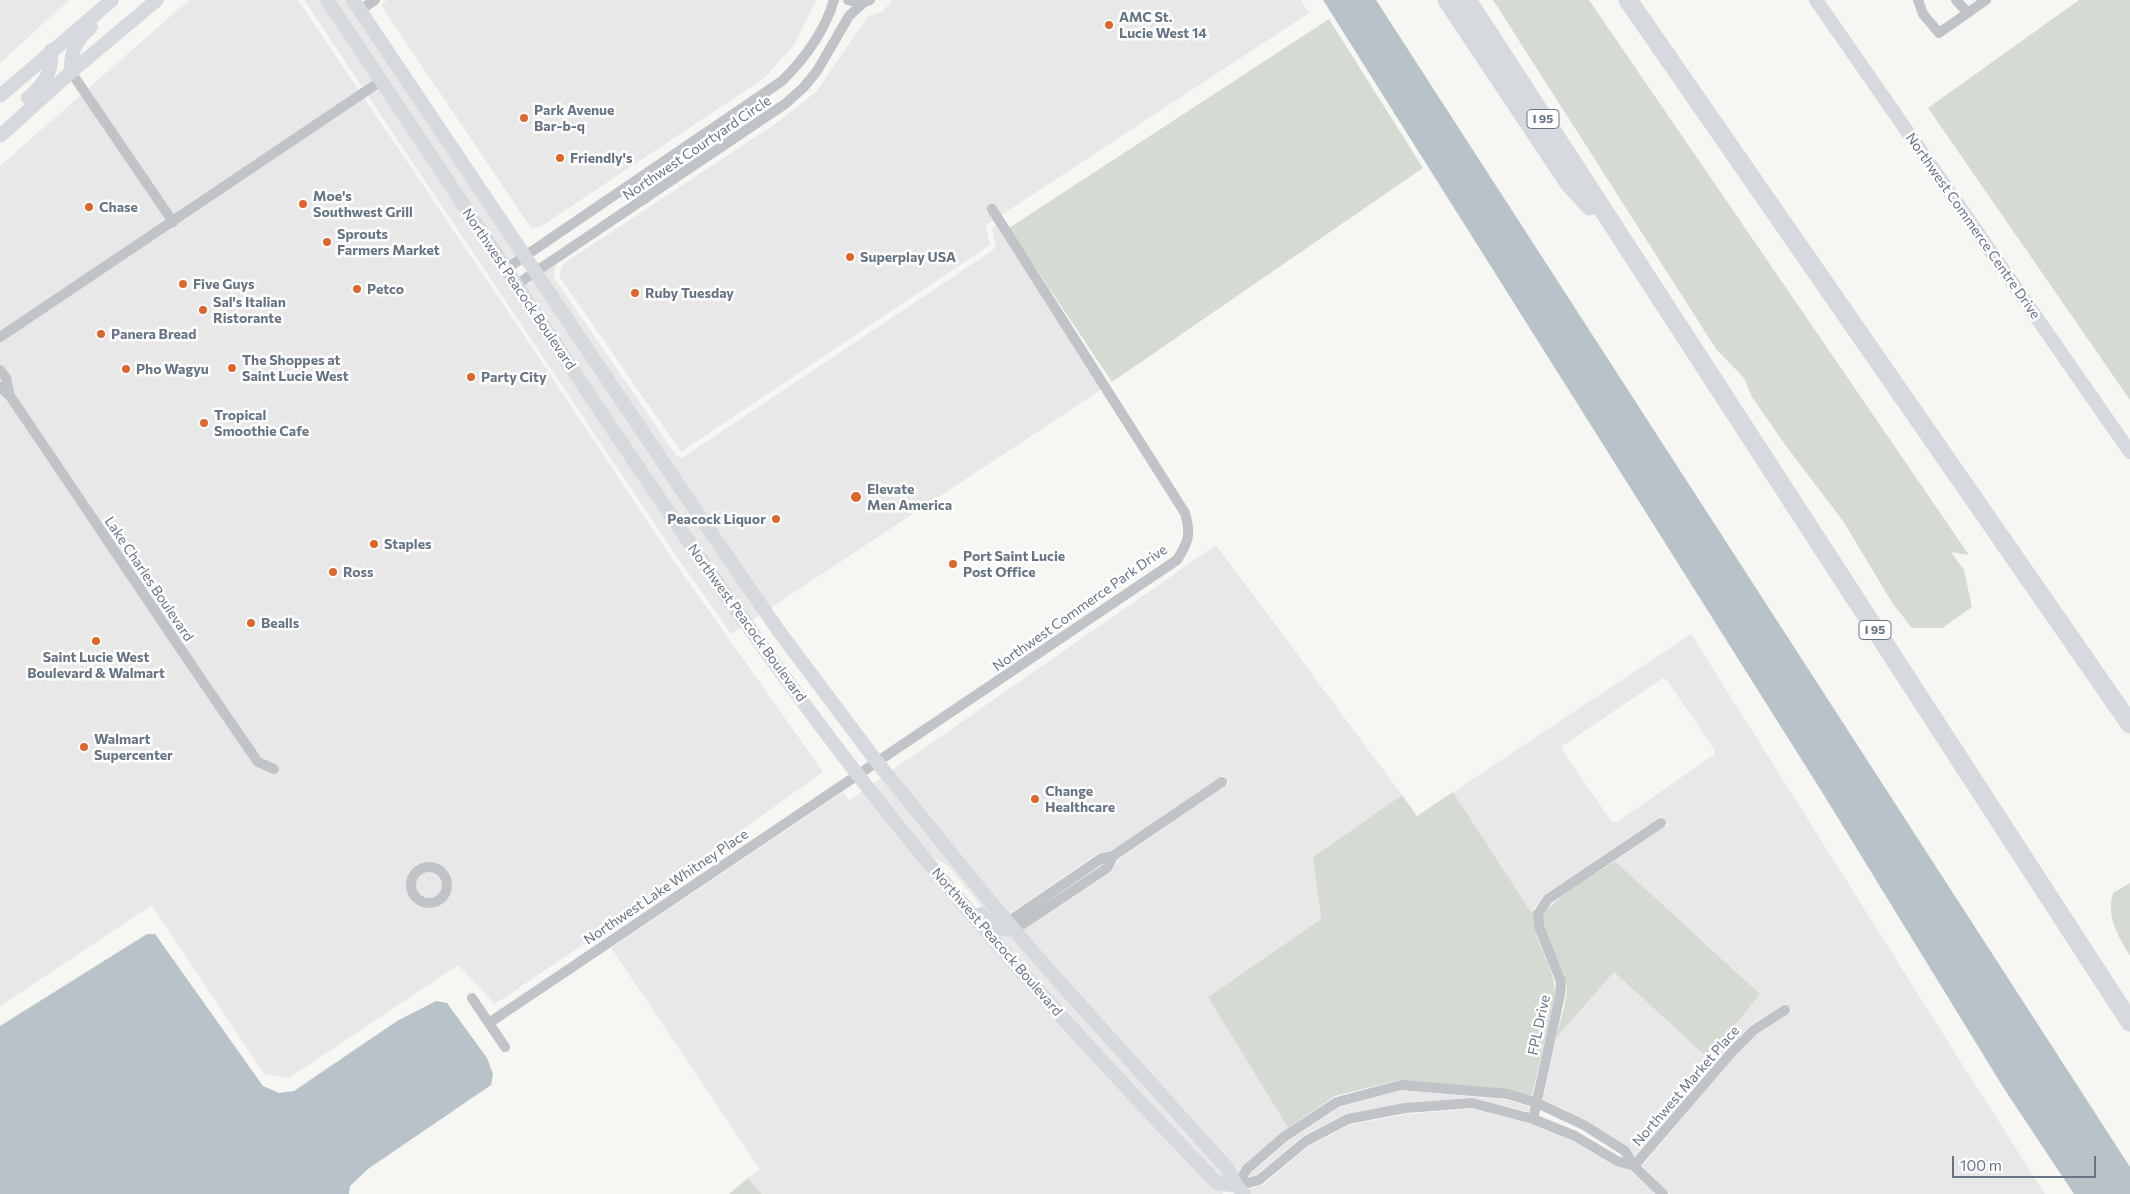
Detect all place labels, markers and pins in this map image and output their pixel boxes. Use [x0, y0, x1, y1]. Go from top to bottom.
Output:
place label: AMC St. Lucie West 14 [1119, 9, 1207, 41]
marker: AMC St. Lucie West 14 [1103, 19, 1115, 31]
place label: Park Avenue Bar-b-q [534, 102, 614, 134]
marker: Park Avenue Bar-b-q [518, 112, 530, 124]
place label: Friendly's [570, 150, 632, 166]
marker: Friendly's [554, 152, 566, 164]
place label: Moe's Southwest Grill [313, 188, 413, 220]
marker: Moe's Southwest Grill [297, 198, 309, 210]
place label: Chase [99, 199, 138, 215]
marker: Chase [83, 201, 95, 213]
place label: Sprouts Farmers Market [337, 226, 440, 258]
marker: Sprouts Farmers Market [321, 236, 333, 248]
place label: Superplay USA [860, 249, 956, 265]
marker: Superplay USA [844, 251, 856, 263]
place label: Five Guys [193, 276, 255, 292]
marker: Five Guys [177, 278, 189, 290]
place label: Petco [367, 281, 404, 297]
marker: Petco [351, 283, 363, 295]
place label: Ruby Tuesday [645, 285, 734, 301]
marker: Ruby Tuesday [629, 287, 641, 299]
place label: Sal's Italian Ristorante [213, 294, 286, 326]
marker: Sal's Italian Ristorante [197, 304, 209, 316]
place label: Panera Bread [111, 326, 196, 342]
marker: Panera Bread [95, 328, 107, 340]
place label: The Shoppes at Saint Lucie West [242, 352, 349, 384]
place label: Pho Wagyu [136, 361, 209, 377]
marker: The Shoppes at Saint Lucie West [226, 362, 238, 374]
marker: Pho Wagyu [120, 363, 132, 375]
place label: Party City [481, 369, 547, 385]
marker: Party City [465, 371, 477, 383]
place label: Tropical Smoothie Cafe [214, 407, 309, 440]
marker: Tropical Smoothie Cafe [198, 417, 210, 429]
place label: Elevate Men America [867, 481, 952, 514]
marker: Elevate Men America [849, 490, 863, 504]
place label: Peacock Liquor [667, 511, 766, 527]
marker: Peacock Liquor [770, 513, 782, 525]
place label: Staples [384, 536, 432, 552]
marker: Staples [368, 538, 380, 550]
place label: Port Saint Lucie Post Office [963, 548, 1065, 580]
marker: Port Saint Lucie Post Office [947, 558, 959, 570]
place label: Ross [343, 564, 373, 580]
marker: Ross [327, 566, 339, 578]
place label: Bealls [261, 615, 299, 631]
marker: Bealls [245, 617, 257, 629]
marker: Saint Lucie West Boulevard & Walmart [90, 635, 102, 647]
place label: Saint Lucie West Boulevard & Walmart [27, 649, 165, 682]
place label: Walmart Supercenter [94, 731, 173, 764]
marker: Walmart Supercenter [78, 741, 90, 753]
place label: Change Healthcare [1045, 783, 1115, 816]
marker: Change Healthcare [1029, 793, 1041, 805]

